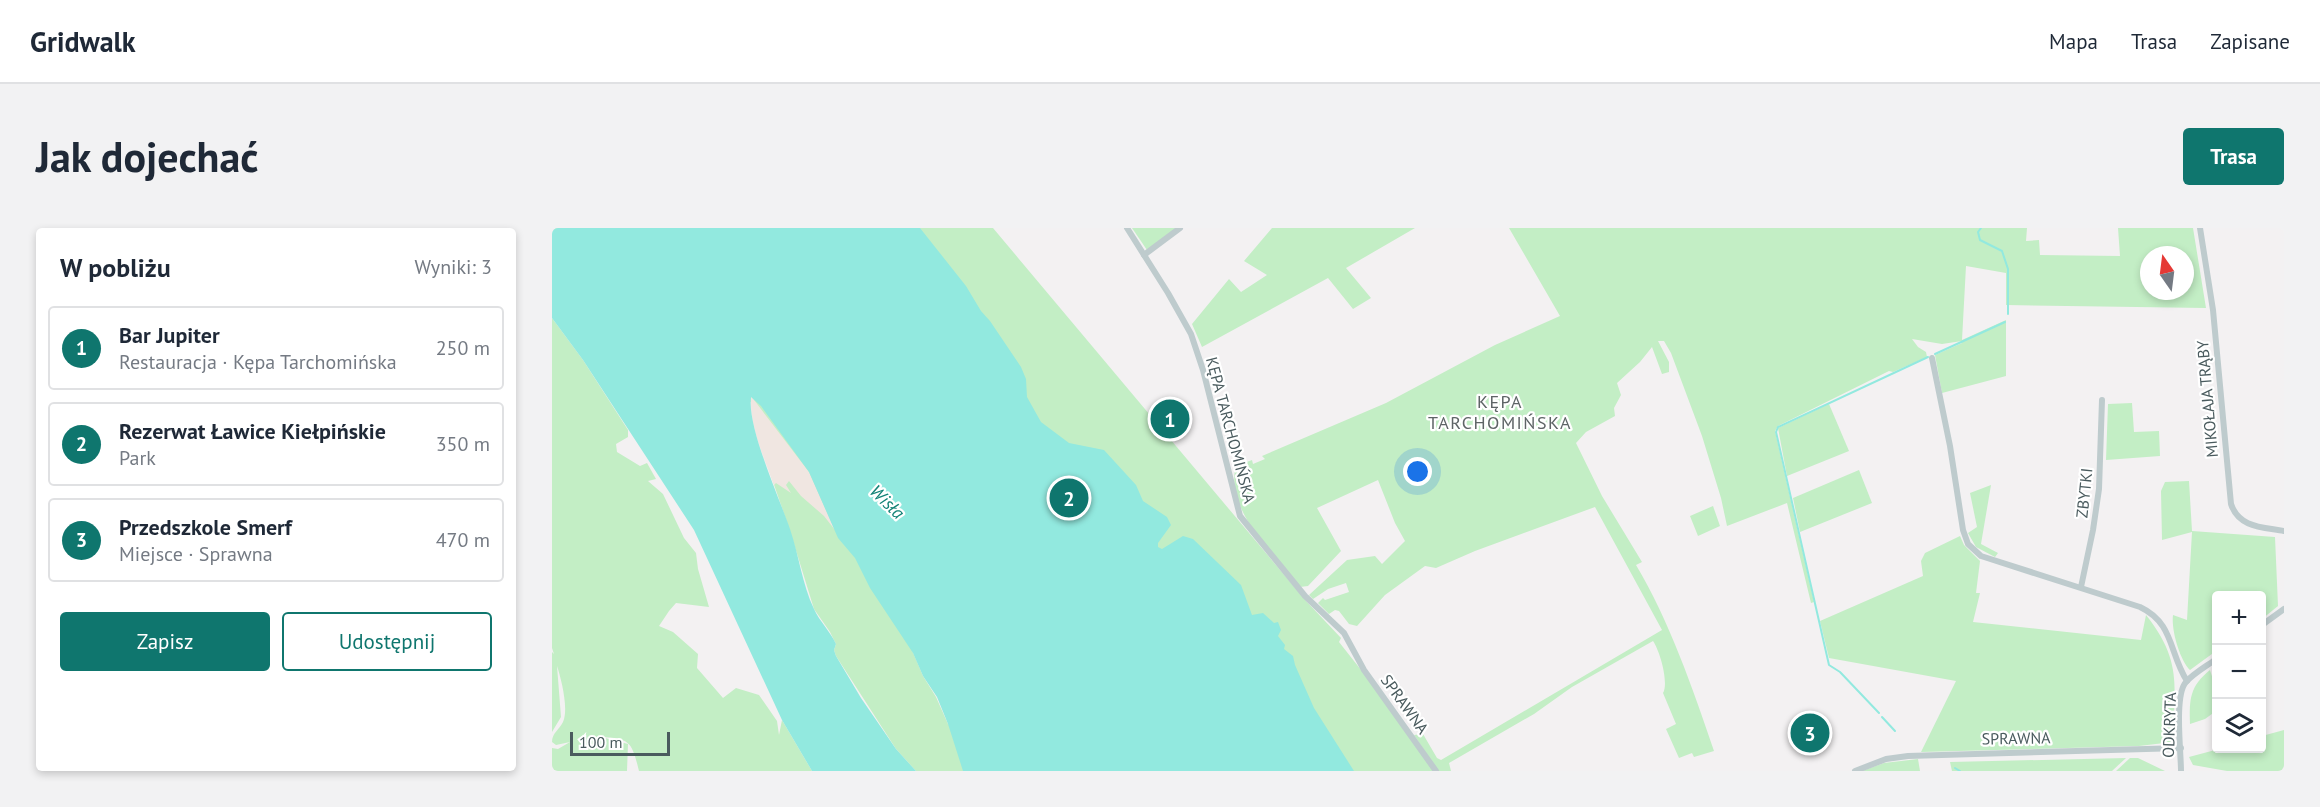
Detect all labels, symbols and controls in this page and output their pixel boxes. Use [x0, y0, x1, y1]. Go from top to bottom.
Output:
text: Gridwalk [30, 23, 136, 60]
text: Mapa [2049, 28, 2098, 55]
text: Trasa [2131, 28, 2177, 55]
text: Zapisane [2210, 28, 2290, 55]
button: Trasa [2183, 128, 2284, 185]
text: Jak dojechać [36, 129, 259, 184]
north arrow [2140, 246, 2194, 300]
text: W pobliżu [60, 251, 171, 284]
text: Wyniki: 3 [415, 254, 492, 280]
text: Bar Jupiter [119, 321, 220, 349]
text: 1 [76, 335, 87, 361]
text: 250 m [436, 335, 490, 361]
street label: MIKOŁAJA TRĄBY [2192, 339, 2222, 459]
text: Restauracja · Kępa Tarchomińska [119, 349, 397, 375]
street label: KĘPA TARCHOMIŃSKA [1202, 355, 1260, 506]
district label: KĘPA TARCHOMIŃSKA [1428, 390, 1572, 434]
pin: 1 [1150, 396, 1190, 441]
text: Rezerwat Ławice Kiełpińskie [119, 417, 386, 445]
text: 2 [76, 431, 87, 457]
text: 350 m [436, 431, 490, 457]
text: Park [119, 445, 156, 471]
your location [1403, 457, 1432, 486]
street label: ZBYTKI [2071, 467, 2097, 519]
pin: 2 [1050, 476, 1088, 520]
water label: Wisła [865, 480, 910, 524]
text: Przedszkole Smerf [119, 513, 292, 541]
text: 3 [76, 527, 87, 553]
text: 470 m [436, 527, 490, 553]
text: Miejsce · Sprawna [119, 541, 273, 567]
map controls [2212, 591, 2266, 753]
button: + [2212, 591, 2266, 645]
button: Zapisz [60, 612, 270, 671]
button: Udostępnij [282, 612, 492, 671]
button: − [2212, 645, 2266, 699]
street label: SPRAWNA [1377, 670, 1434, 738]
street label: ODKRYTA [2158, 691, 2180, 758]
button: layers [2212, 699, 2266, 753]
pin: 3 [1790, 710, 1830, 756]
street label: SPRAWNA [1981, 727, 2051, 749]
scale bar [570, 729, 670, 756]
text: 100 m [579, 732, 622, 752]

